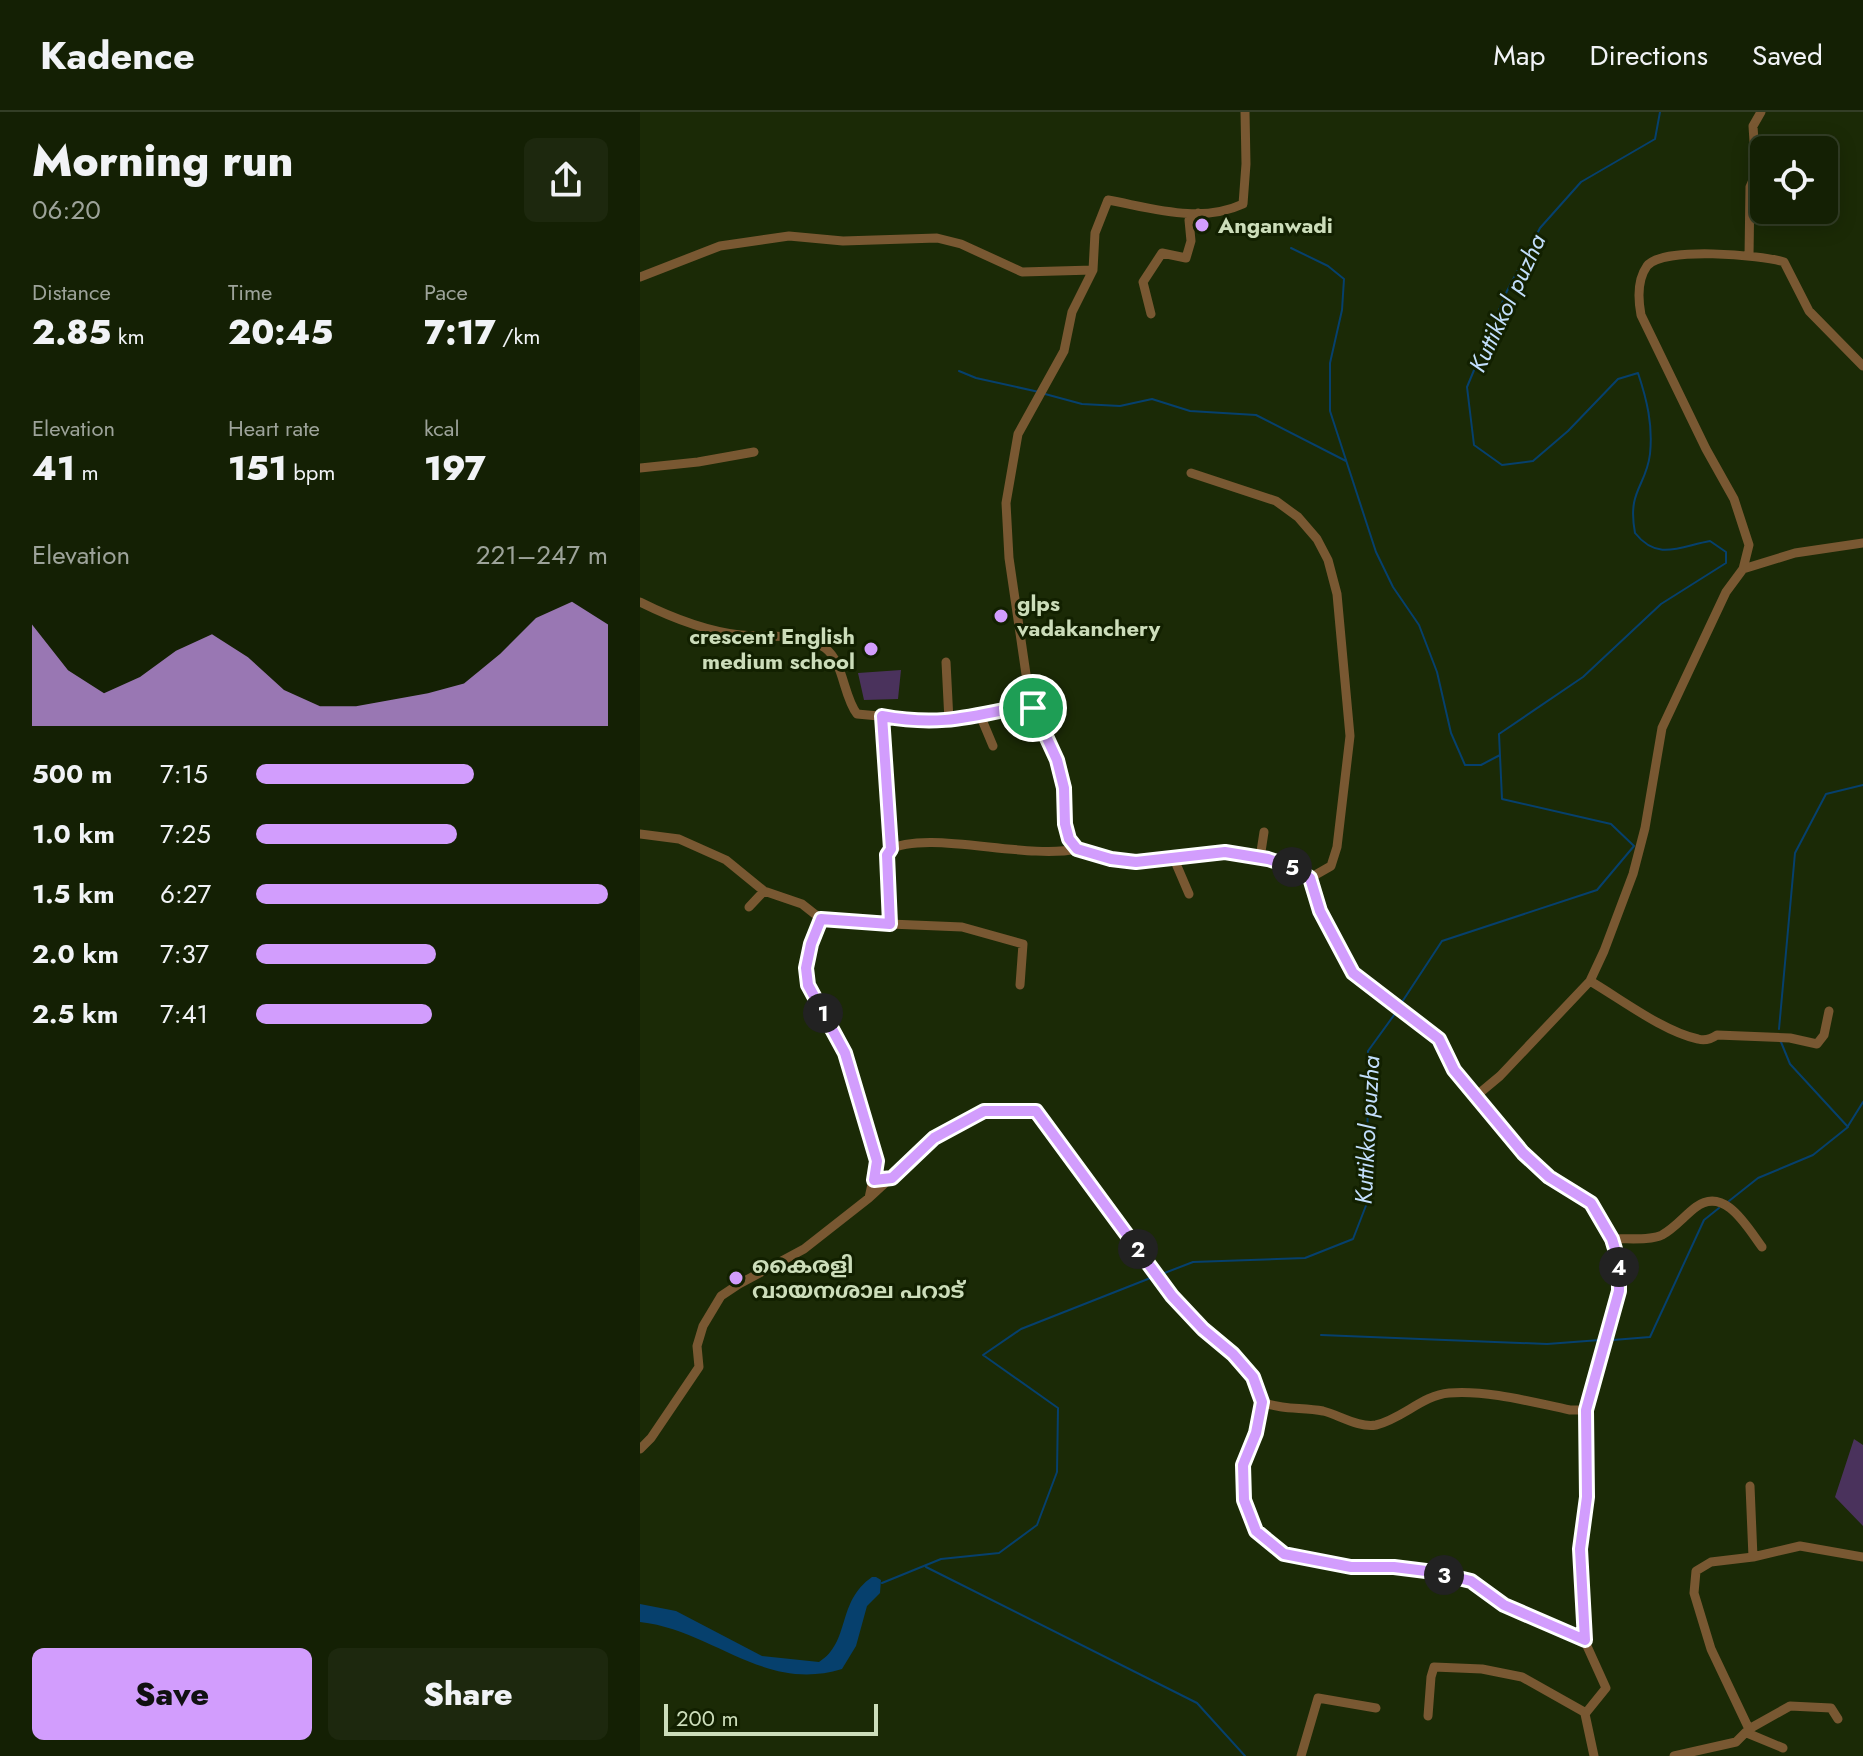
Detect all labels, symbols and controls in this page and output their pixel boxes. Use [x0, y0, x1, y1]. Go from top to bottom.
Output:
text: Kadence [40, 28, 195, 83]
text: Map [1493, 35, 1545, 76]
text: Directions [1589, 35, 1708, 76]
text: Saved [1752, 35, 1823, 76]
text: Morning run [32, 129, 294, 193]
map controls [1750, 136, 1838, 224]
button: locate [1750, 136, 1838, 224]
button: share [524, 138, 608, 222]
text: 06:20 [32, 191, 101, 229]
place label: Anganwadi [1217, 209, 1333, 241]
marker: Anganwadi [1193, 216, 1211, 234]
water label: Kuttikkol puzha [1460, 228, 1554, 378]
text: Distance [32, 276, 111, 308]
text: Time [228, 276, 272, 308]
text: Pace [424, 276, 468, 308]
text: 2.85 [32, 308, 111, 357]
text: 20:45 [228, 308, 333, 357]
text: 7:17 [424, 308, 496, 357]
text: km [111, 320, 145, 352]
text: /km [496, 320, 540, 352]
text: Elevation [32, 412, 115, 444]
text: Heart rate [228, 412, 320, 444]
text: kcal [424, 412, 460, 444]
text: 41 [32, 444, 75, 493]
text: 151 [228, 444, 287, 493]
text: 197 [424, 444, 486, 493]
text: m [75, 456, 99, 488]
text: bpm [287, 456, 335, 488]
text: Elevation [32, 536, 130, 574]
text: 221–247 m [476, 536, 608, 574]
place label: glps vadakanchery [1016, 587, 1161, 644]
marker: glps vadakanchery [992, 607, 1010, 625]
place label: crescent English medium school [689, 620, 855, 677]
marker: crescent English medium school [862, 640, 880, 658]
pin [999, 674, 1067, 742]
icon: arrive [1011, 686, 1055, 730]
text: 500 m [32, 755, 112, 793]
text: 7:15 [160, 755, 208, 793]
text: 1.0 km [32, 815, 115, 853]
text: 7:25 [160, 815, 211, 853]
pin: 5 [1272, 847, 1312, 887]
text: 5 [1285, 851, 1299, 883]
text: 1.5 km [32, 875, 115, 913]
text: 6:27 [160, 875, 211, 913]
text: 2.0 km [32, 935, 119, 973]
text: 7:37 [160, 935, 209, 973]
pin: 1 [803, 993, 843, 1033]
text: 2.5 km [32, 995, 118, 1033]
text: 7:41 [160, 995, 208, 1033]
text: 1 [817, 997, 829, 1029]
water label: Kuttikkol puzha [1346, 1055, 1388, 1205]
pin: 2 [1118, 1229, 1158, 1269]
text: 2 [1131, 1233, 1145, 1265]
pin: 4 [1599, 1247, 1639, 1287]
place label: കൈരളി വായനശാല പറാട് [752, 1249, 967, 1306]
text: 4 [1611, 1251, 1627, 1283]
marker: കൈരളി വായനശാല പറാട് [727, 1269, 745, 1287]
pin: 3 [1424, 1555, 1464, 1595]
text: 3 [1437, 1559, 1451, 1591]
button: Save [32, 1648, 312, 1740]
button: Share [328, 1648, 608, 1740]
scale bar [664, 1700, 878, 1736]
text: 200 m [676, 1702, 739, 1734]

